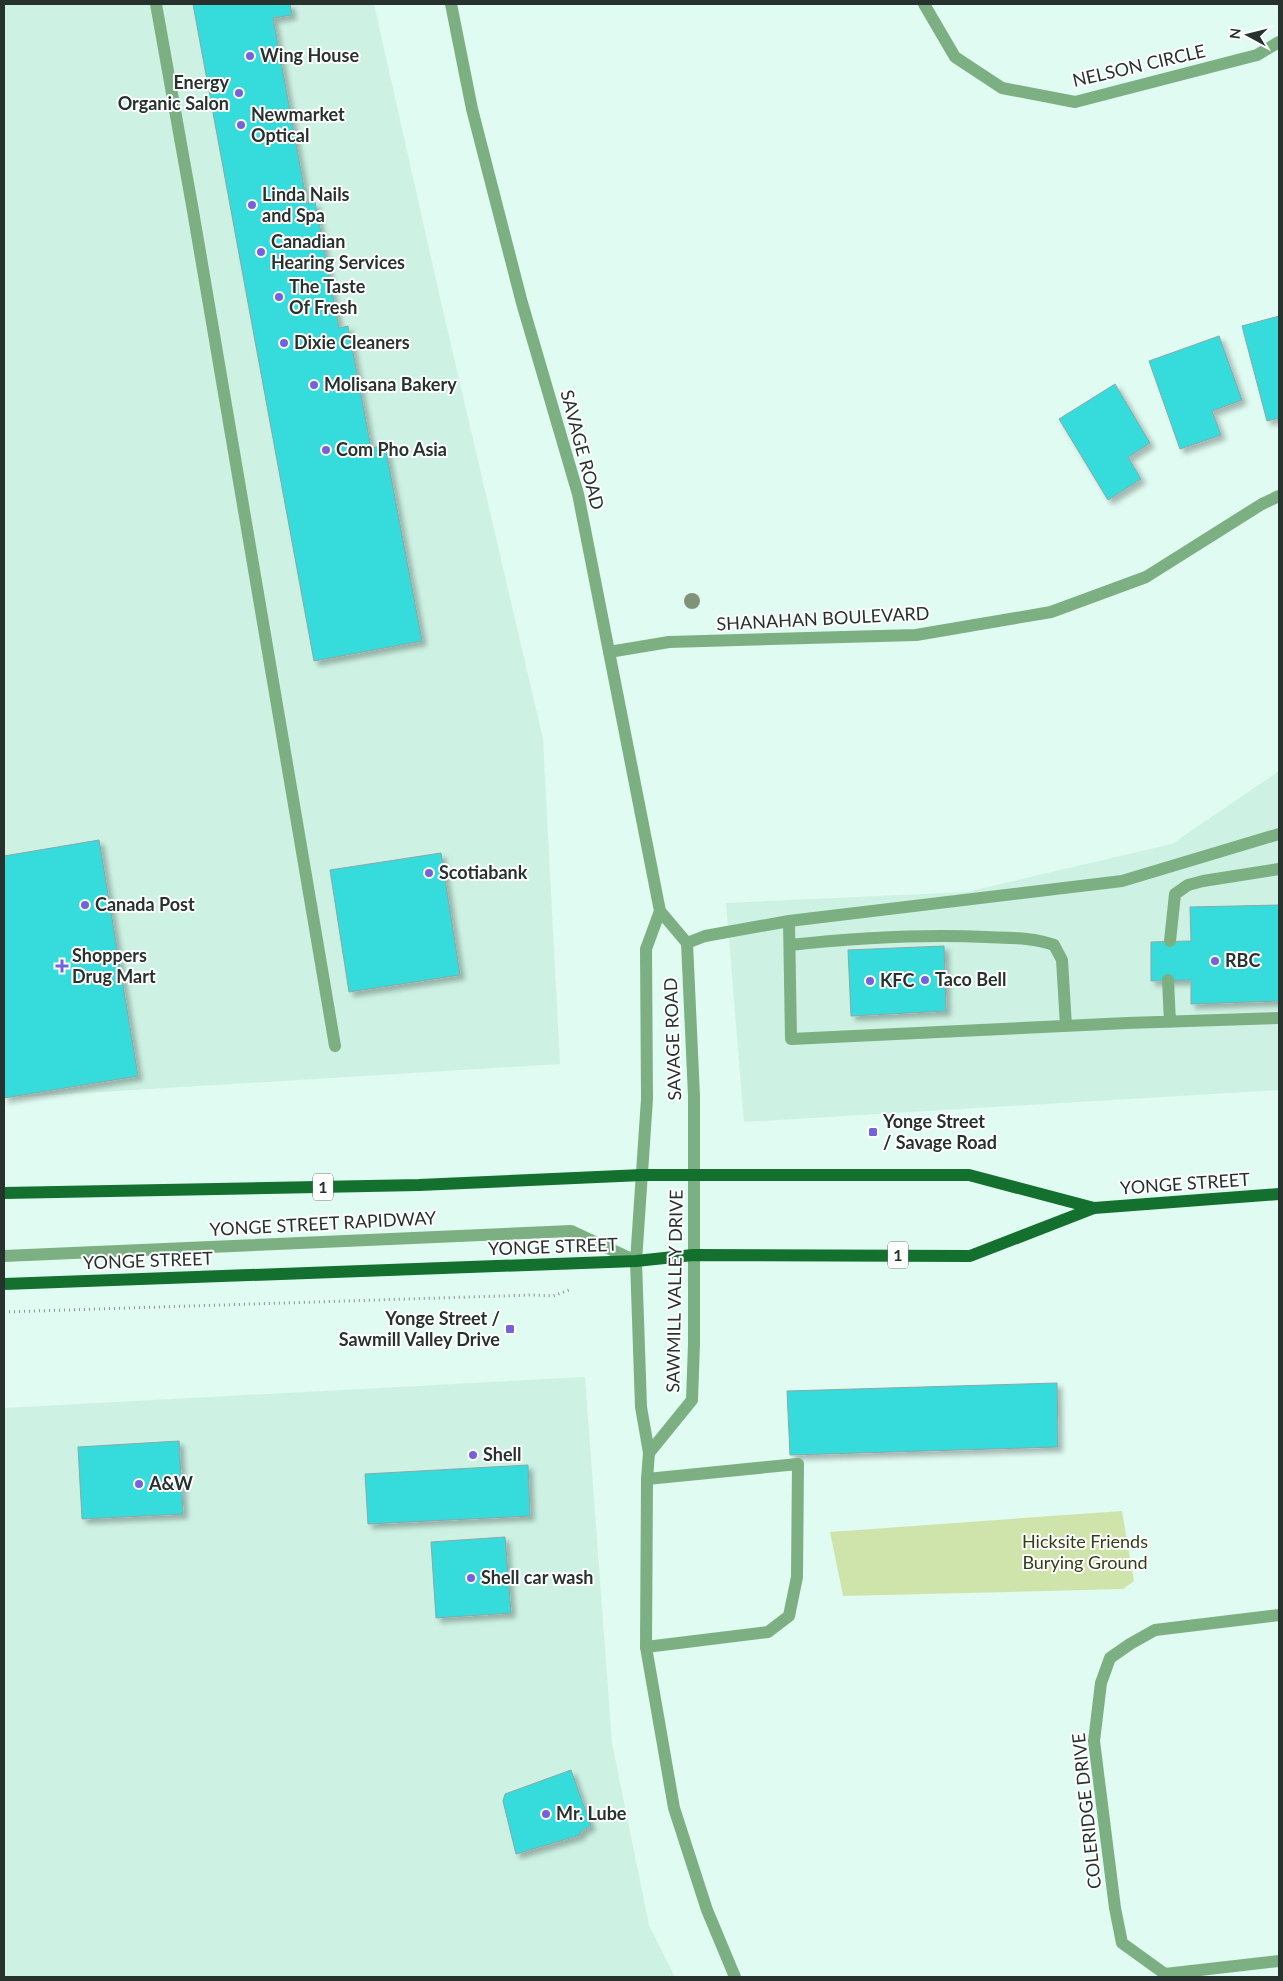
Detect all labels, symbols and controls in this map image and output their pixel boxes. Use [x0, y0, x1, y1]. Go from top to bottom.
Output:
north arrow [1223, 10, 1273, 60]
text: N [1226, 27, 1244, 40]
street label: NELSON CIRCLE [1070, 39, 1207, 91]
place label: Wing House [260, 44, 359, 66]
marker: Wing House [244, 50, 256, 62]
place label: Energy Organic Salon [118, 71, 230, 114]
marker: Energy Organic Salon [233, 87, 245, 99]
place label: Newmarket Optical [251, 103, 345, 146]
marker: Newmarket Optical [235, 119, 247, 131]
place label: Linda Nails and Spa [262, 183, 350, 226]
marker: Linda Nails and Spa [246, 199, 258, 211]
place label: Canadian Hearing Services [271, 230, 405, 273]
marker: Canadian Hearing Services [255, 246, 267, 258]
place label: The Taste Of Fresh [289, 275, 366, 318]
marker: The Taste Of Fresh [273, 291, 285, 303]
place label: Dixie Cleaners [294, 331, 410, 353]
marker: Dixie Cleaners [278, 337, 290, 349]
place label: Molisana Bakery [324, 373, 457, 395]
marker: Molisana Bakery [308, 379, 320, 391]
street label: SAVAGE ROAD [556, 387, 610, 512]
place label: Com Pho Asia [336, 438, 447, 460]
marker: Com Pho Asia [320, 444, 332, 456]
street label: SHANAHAN BOULEVARD [716, 601, 930, 635]
place label: Scotiabank [439, 861, 528, 883]
marker: Scotiabank [423, 867, 435, 879]
place label: Canada Post [95, 893, 195, 915]
marker: Canada Post [79, 899, 91, 911]
place label: Shoppers Drug Mart [72, 944, 156, 987]
place label: RBC [1225, 949, 1260, 971]
marker: RBC [1209, 955, 1221, 967]
marker: Shoppers Drug Mart [56, 960, 68, 972]
place label: Taco Bell [935, 968, 1006, 990]
place label: KFC [880, 969, 914, 991]
marker: Taco Bell [919, 974, 931, 986]
marker: KFC [864, 975, 876, 987]
street label: SAVAGE ROAD [659, 977, 685, 1101]
place label: Yonge Street / Savage Road [882, 1110, 997, 1153]
marker: Yonge Street / Savage Road [867, 1126, 879, 1138]
street label: YONGE STREET [1119, 1167, 1251, 1199]
road number: 1 [313, 1174, 333, 1200]
street label: SAWMILL VALLEY DRIVE [661, 1189, 687, 1393]
street label: YONGE STREET RAPIDWAY [209, 1206, 438, 1240]
street label: YONGE STREET [488, 1233, 619, 1259]
road number: 1 [888, 1242, 908, 1268]
street label: YONGE STREET [83, 1247, 214, 1273]
place label: Yonge Street / Sawmill Valley Drive [339, 1307, 500, 1350]
marker: Yonge Street / Sawmill Valley Drive [504, 1323, 516, 1335]
place label: Shell [483, 1443, 521, 1465]
marker: Shell [467, 1449, 479, 1461]
place label: A&W [148, 1472, 193, 1494]
marker: A&W [133, 1478, 145, 1490]
park label: Hicksite Friends Burying Ground [1022, 1530, 1148, 1573]
place label: Shell car wash [481, 1566, 594, 1588]
marker: Shell car wash [465, 1572, 477, 1584]
street label: COLERIDGE DRIVE [1067, 1732, 1105, 1890]
place label: Mr. Lube [556, 1802, 627, 1824]
marker: Mr. Lube [540, 1808, 552, 1820]

